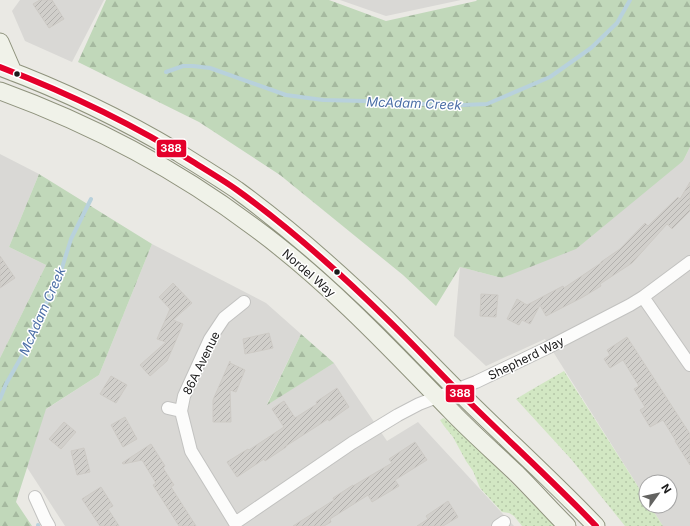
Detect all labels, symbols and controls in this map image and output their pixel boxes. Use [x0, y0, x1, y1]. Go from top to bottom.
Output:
unlabelled marker [12, 69, 22, 79]
water label: McAdam Creek [366, 93, 463, 113]
line badge: 388 [156, 139, 187, 158]
text: 388 [160, 141, 182, 155]
street label: Nordel Way [279, 246, 339, 300]
water label: McAdam Creek [15, 264, 69, 358]
unlabelled marker [332, 267, 342, 277]
street label: 86A Avenue [179, 329, 223, 397]
street label: Shepherd Way [486, 333, 567, 383]
line badge: 388 [445, 384, 475, 403]
text: 388 [449, 386, 471, 400]
north arrow [638, 474, 678, 514]
text: N [658, 481, 675, 496]

